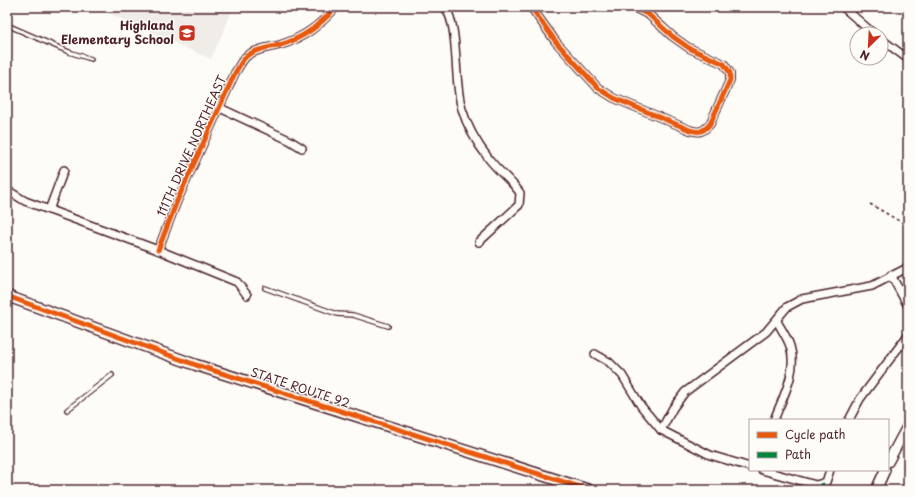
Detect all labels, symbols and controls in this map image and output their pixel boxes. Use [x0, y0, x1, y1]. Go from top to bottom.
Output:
place label: Highland Elementary School [61, 16, 174, 48]
school or university icon: Highland Elementary School [177, 23, 197, 43]
north arrow [849, 26, 889, 66]
text: N [857, 46, 872, 65]
street label: 111TH DRIVE NORTHEAST [152, 71, 231, 219]
street label: STATE ROUTE 92 [248, 362, 352, 412]
legend [749, 419, 889, 471]
text: Cycle path [785, 425, 846, 443]
text: Path [785, 445, 811, 463]

